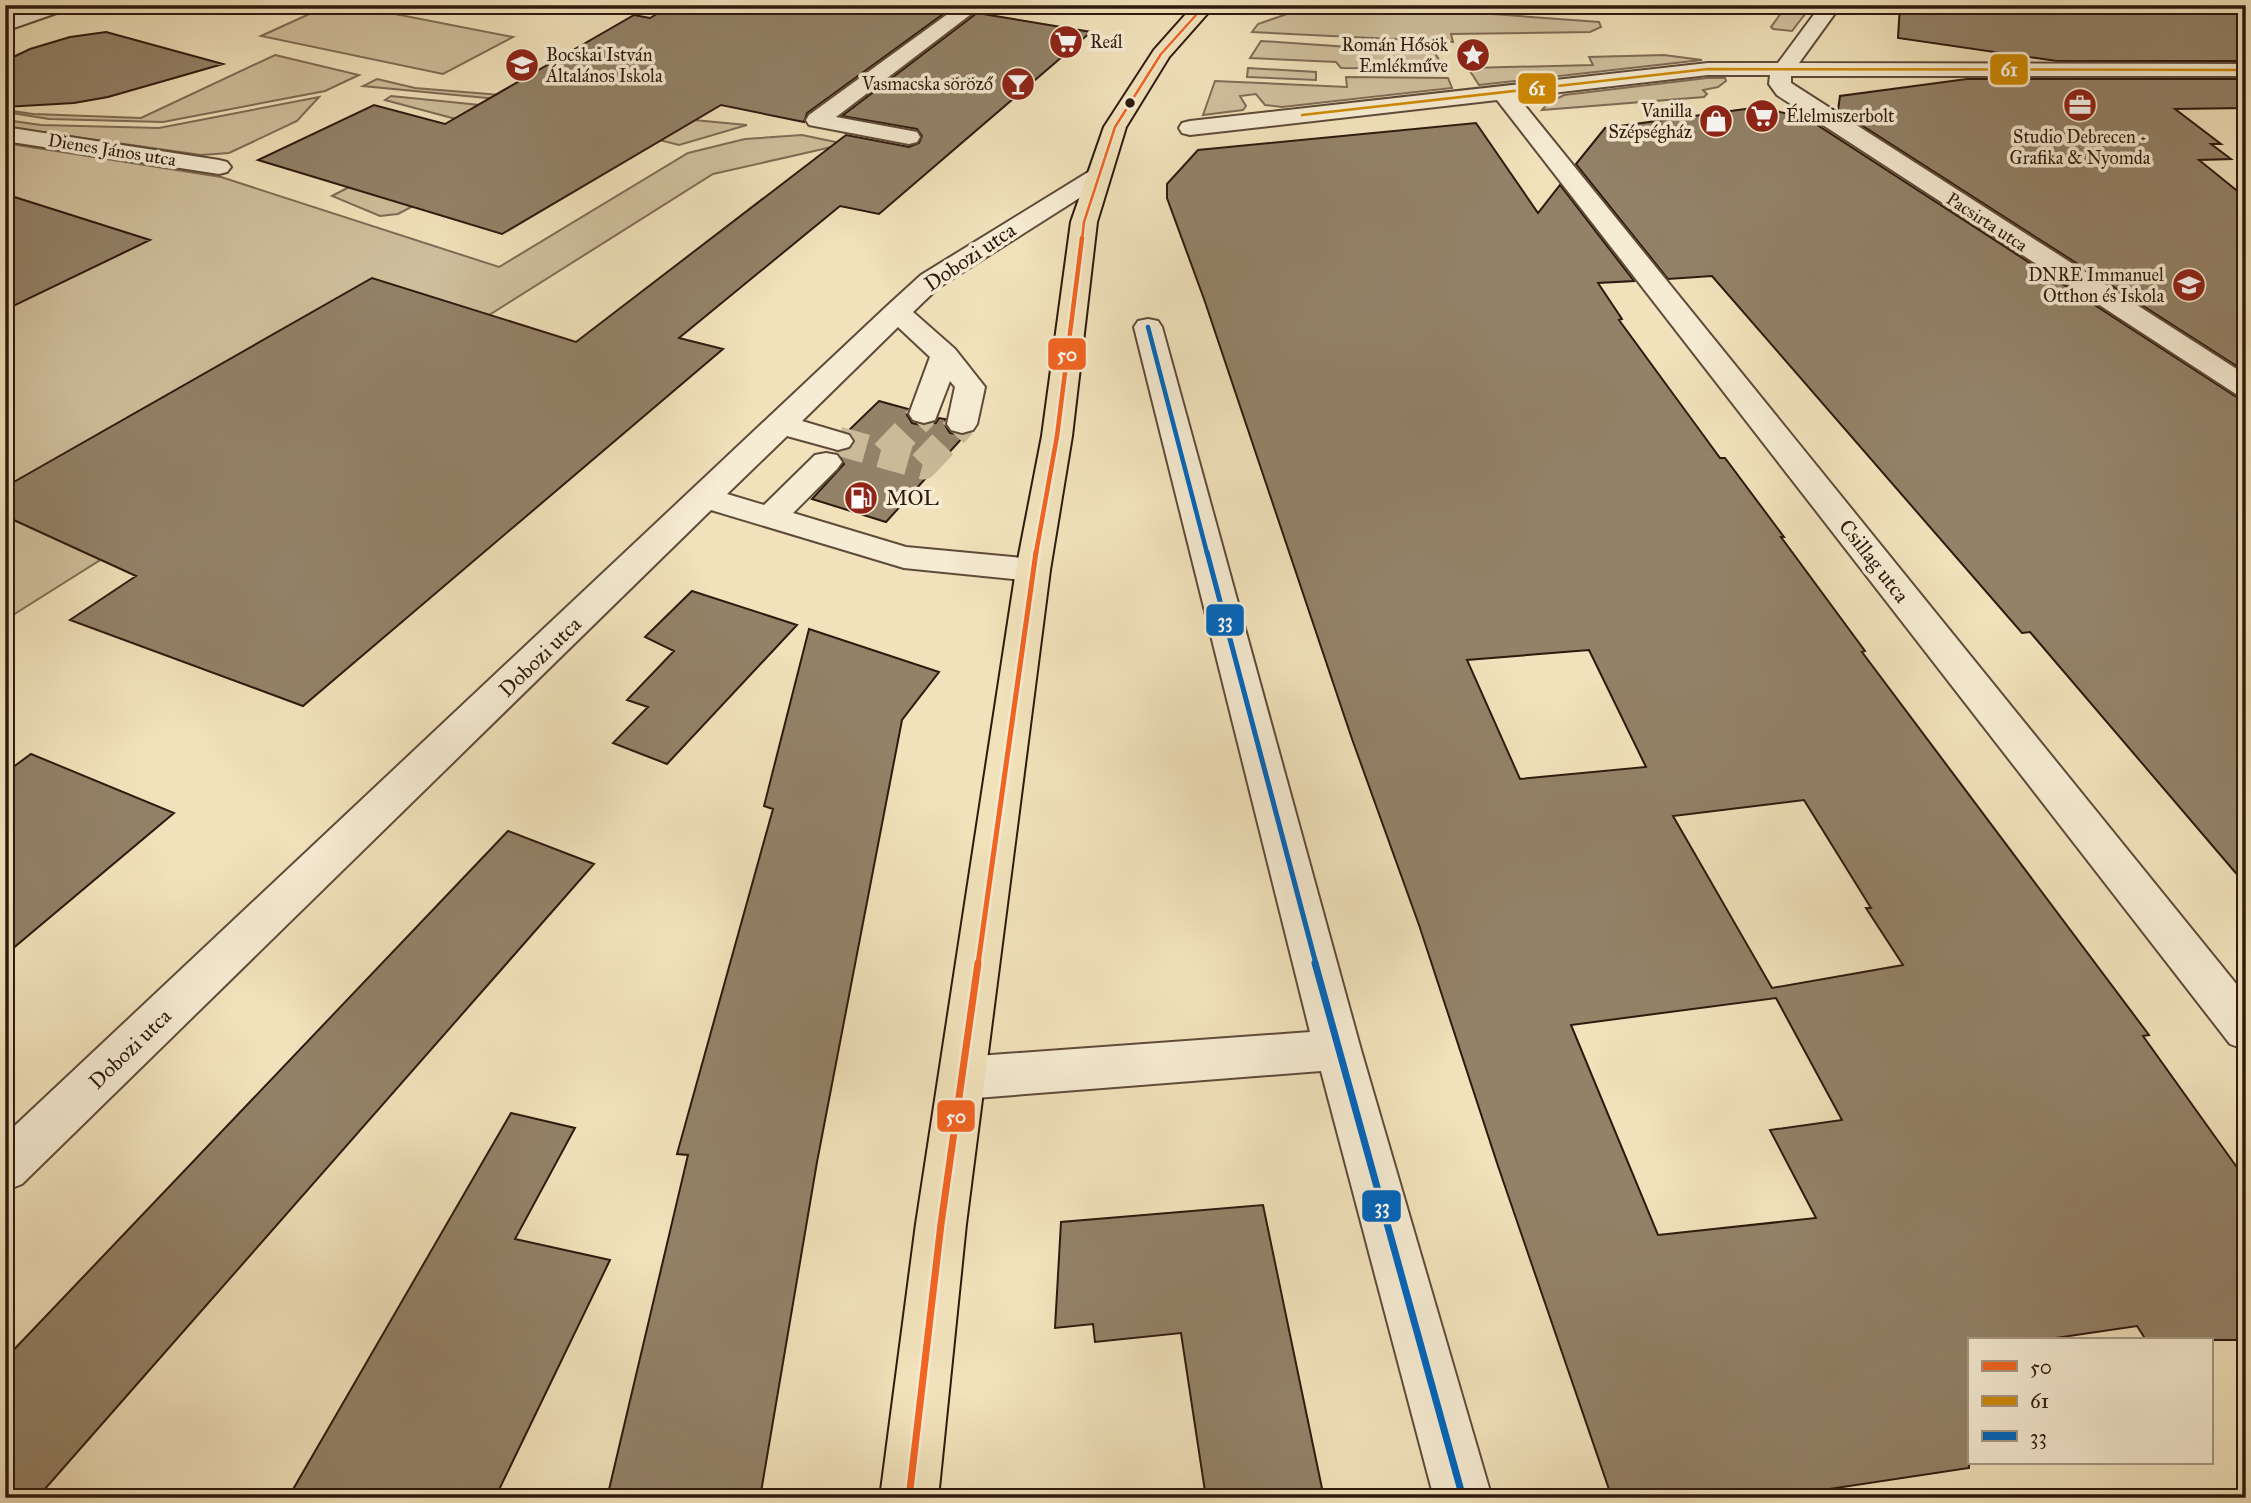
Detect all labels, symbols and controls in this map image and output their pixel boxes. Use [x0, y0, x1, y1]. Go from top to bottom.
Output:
supermarket icon: Reál [1047, 23, 1085, 61]
place label: Reál [1090, 31, 1123, 53]
place label: Román Hősök Emlékműve [1341, 34, 1449, 77]
place icon: Román Hősök Emlékműve [1454, 36, 1492, 74]
place label: Bocskai István Általános Iskola [545, 44, 663, 87]
school or university icon: Bocskai István Általános Iskola [503, 46, 541, 84]
line badge: 61 [1989, 53, 2029, 86]
text: 61 [2000, 58, 2018, 81]
bar icon: Vasmacska söröző [999, 65, 1037, 103]
line badge: 61 [1517, 72, 1557, 105]
place label: Vasmacska söröző [861, 73, 994, 95]
text: 61 [1528, 77, 1546, 100]
office icon: Studio Debrecen - Grafika & Nyomda [2061, 86, 2099, 124]
unlabelled marker [1123, 96, 1137, 110]
supermarket icon: Élelmiszerbolt [1743, 97, 1781, 135]
place label: Vanilla Szépségház [1608, 100, 1692, 144]
shop icon: Vanilla Szépségház [1697, 102, 1735, 140]
place label: Élelmiszerbolt [1786, 103, 1895, 127]
place label: Studio Debrecen - Grafika & Nyomda [2010, 126, 2151, 169]
street label: Dienes János utca [46, 129, 178, 172]
street label: Pacsirta utca [1942, 188, 2032, 257]
street label: Dobozi utca [919, 217, 1021, 297]
place label: DNRE Immanuel Otthon és Iskola [2028, 264, 2164, 307]
school or university icon: DNRE Immanuel Otthon és Iskola [2170, 266, 2208, 304]
line badge: 50 [1047, 337, 1087, 371]
text: 50 [1057, 343, 1077, 366]
fuel station icon: MOL [842, 479, 880, 517]
place label: MOL [886, 485, 939, 511]
street label: Csillag utca [1833, 514, 1915, 608]
line badge: 33 [1205, 603, 1245, 637]
text: 33 [1217, 609, 1233, 633]
street label: Dobozi utca [493, 611, 587, 703]
street label: Dobozi utca [83, 1003, 177, 1095]
line badge: 50 [936, 1099, 976, 1133]
text: 50 [946, 1105, 966, 1128]
line badge: 33 [1361, 1189, 1402, 1223]
text: 33 [1374, 1195, 1390, 1219]
legend [1968, 1338, 2212, 1464]
text: 50 [2030, 1354, 2052, 1380]
text: 61 [2030, 1388, 2049, 1414]
text: 33 [2030, 1424, 2047, 1450]

